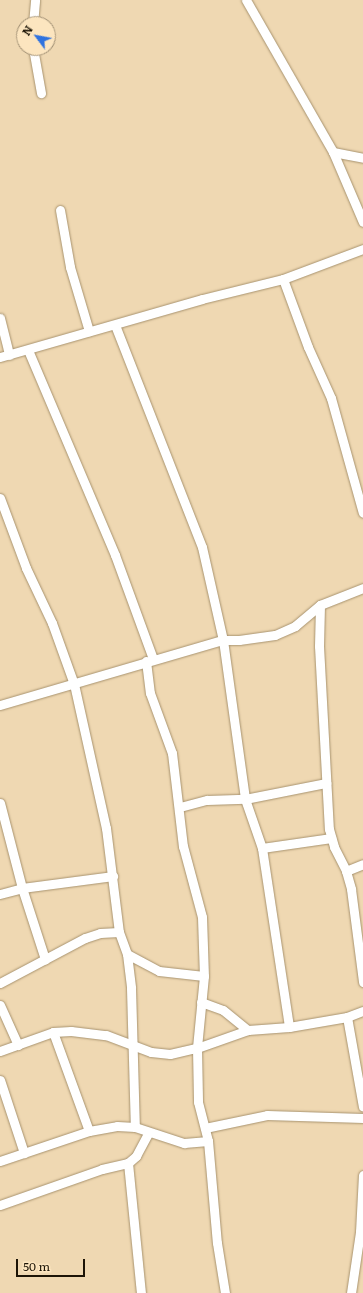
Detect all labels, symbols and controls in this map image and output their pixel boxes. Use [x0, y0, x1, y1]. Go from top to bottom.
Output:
north arrow [16, 16, 56, 56]
text: N [17, 22, 36, 38]
scale bar [18, 1251, 87, 1277]
text: 50 m [23, 1257, 50, 1275]

